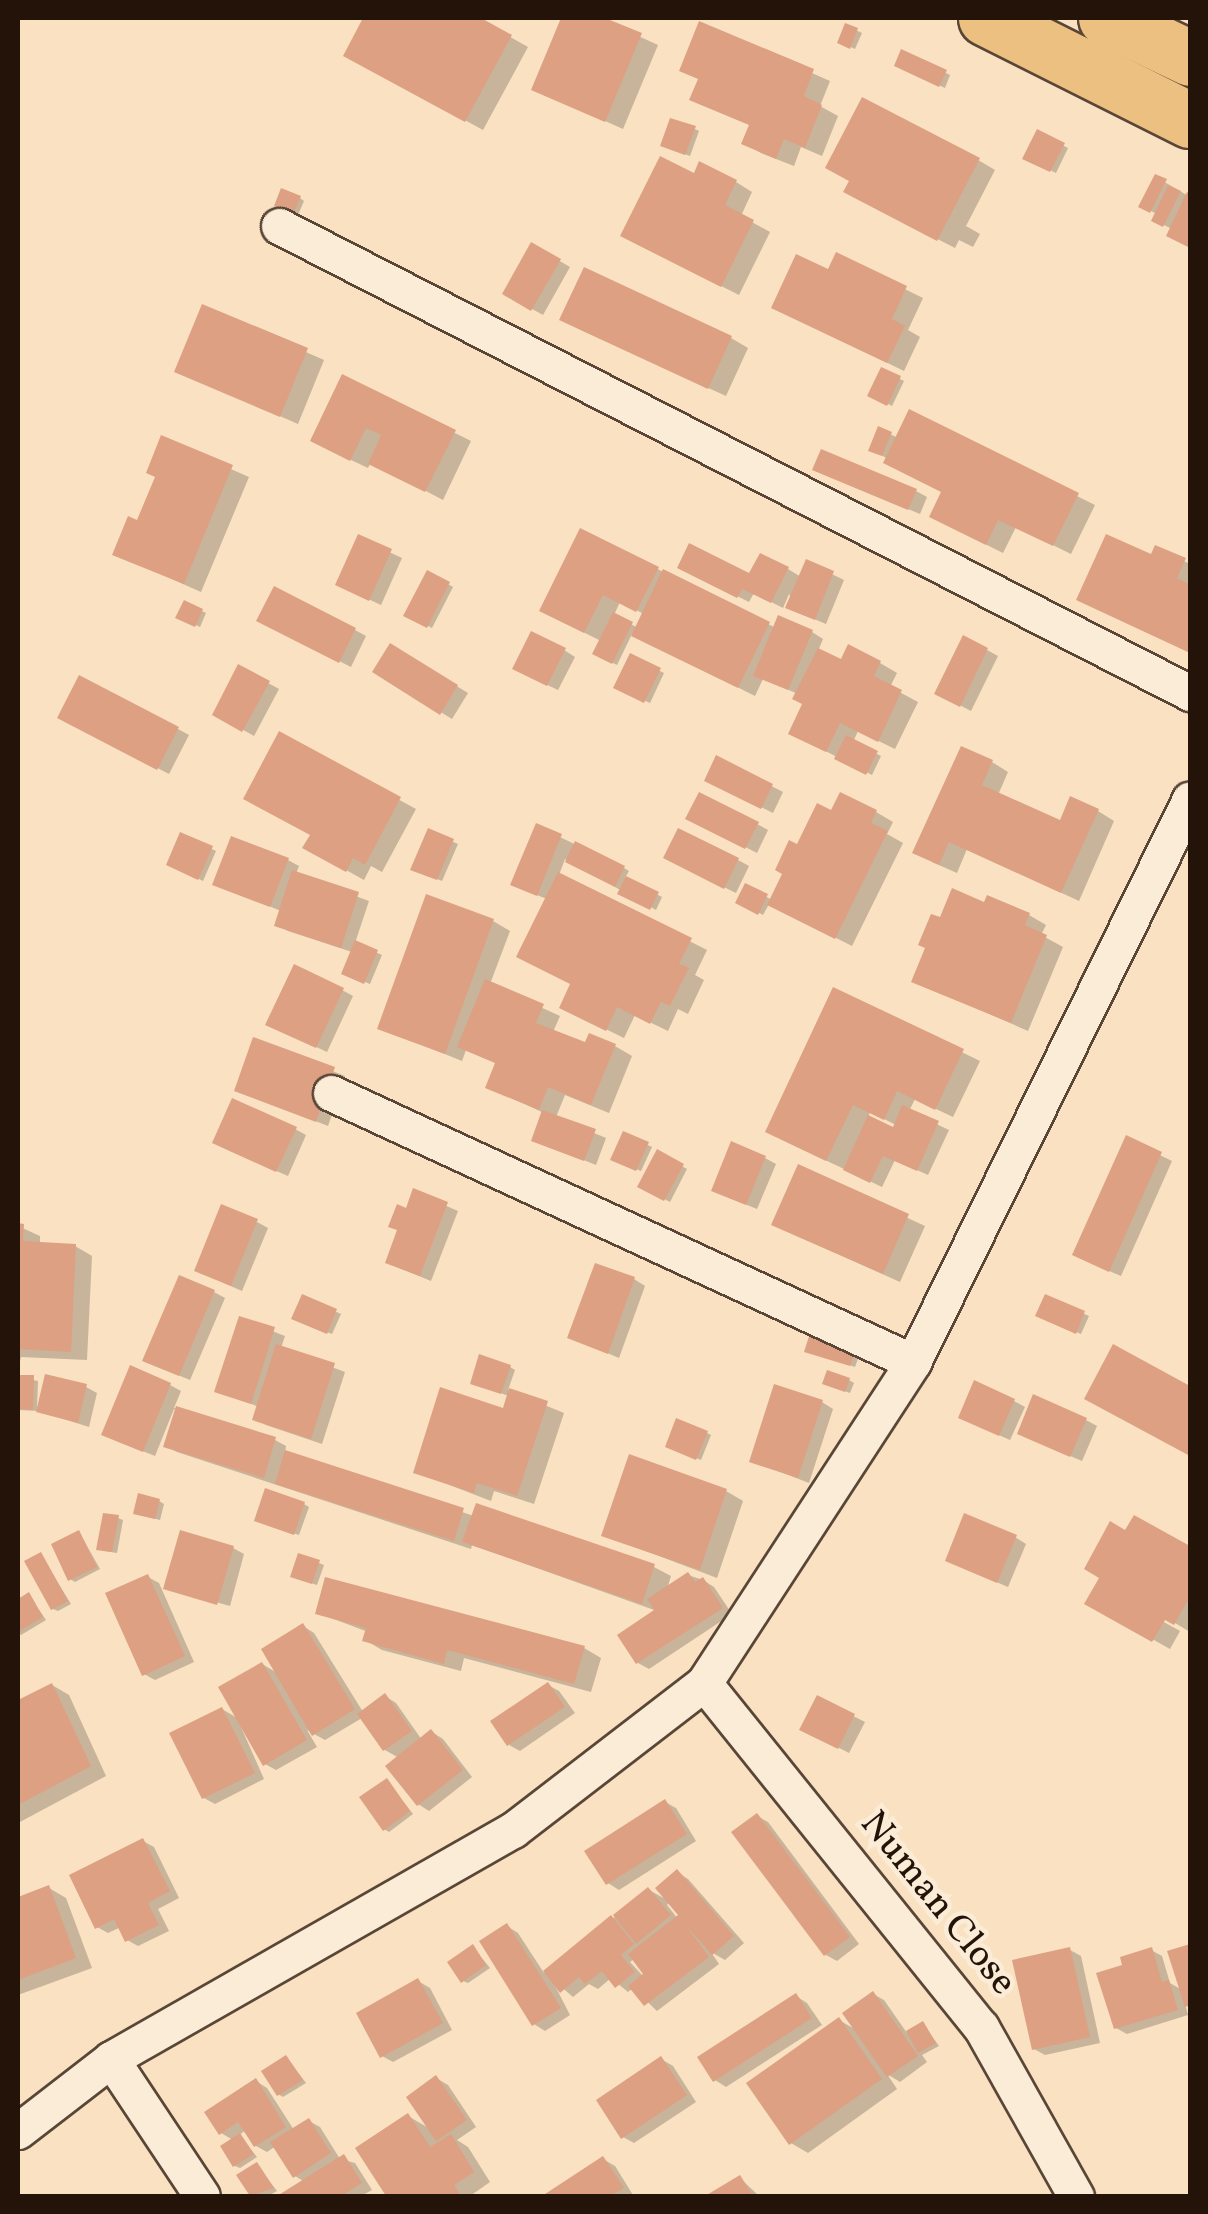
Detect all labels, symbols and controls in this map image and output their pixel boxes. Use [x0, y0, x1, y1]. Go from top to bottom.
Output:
street label: Numan Close [849, 1803, 1025, 2005]

